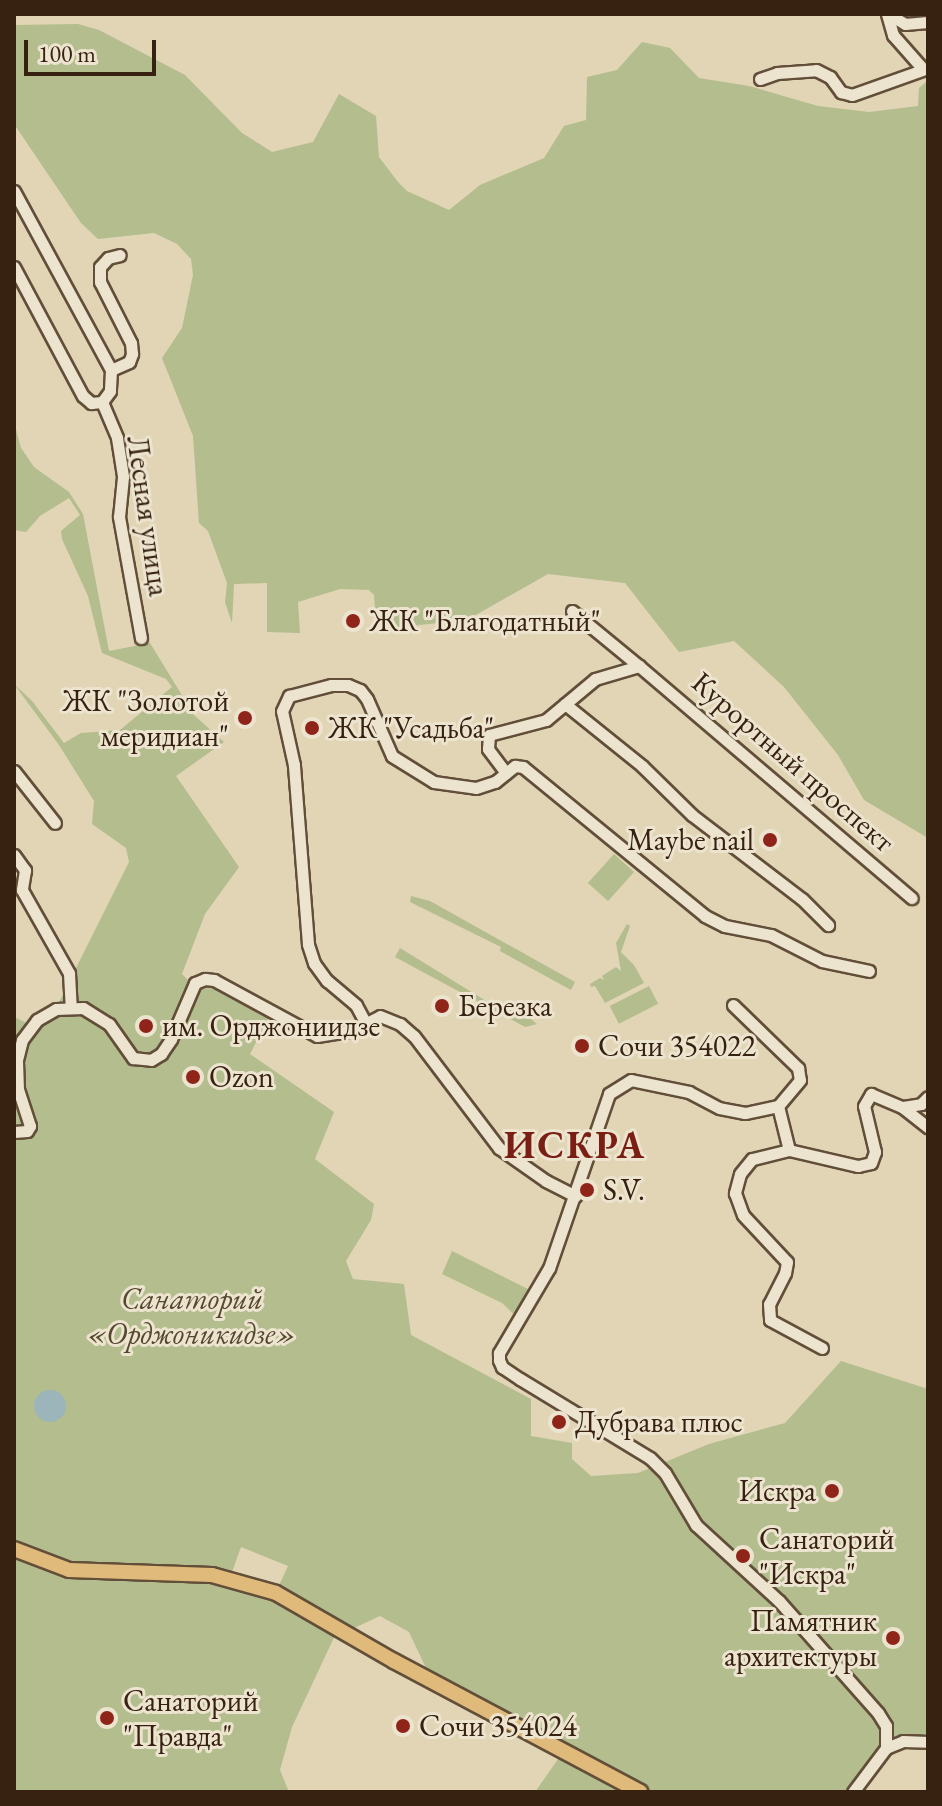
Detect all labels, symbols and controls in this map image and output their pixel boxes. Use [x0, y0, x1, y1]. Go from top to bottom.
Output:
scale bar [28, 24, 160, 74]
text: 100 m [38, 38, 96, 69]
street label: Лесная улица [119, 434, 177, 598]
place label: ЖК "Благодатный" [369, 603, 601, 639]
marker: ЖК "Благодатный" [344, 612, 362, 630]
street label: Курортный проспект [684, 664, 902, 860]
place label: ЖК "Золотой меридиан" [62, 683, 229, 754]
marker: ЖК "Золотой меридиан" [236, 709, 254, 727]
place label: ЖК "Усадьба" [328, 710, 494, 746]
marker: ЖК "Усадьба" [303, 719, 321, 737]
place label: Maybe nail [627, 822, 754, 858]
marker: Maybe nail [761, 831, 779, 849]
place label: Березка [458, 988, 552, 1024]
marker: Березка [433, 997, 451, 1015]
place label: им. Орджониидзе [162, 1008, 380, 1044]
marker: им. Орджониидзе [137, 1017, 155, 1035]
place label: Сочи 354022 [598, 1028, 756, 1064]
marker: Сочи 354022 [573, 1037, 591, 1055]
place label: Ozon [209, 1059, 274, 1095]
marker: Ozon [184, 1068, 202, 1086]
district label: ИСКРА [504, 1122, 646, 1168]
place label: S.V. [603, 1172, 645, 1208]
marker: S.V. [578, 1181, 596, 1199]
park label: Санаторий «Орджоникидзе» [88, 1281, 296, 1352]
place label: Дубрава плюс [575, 1404, 743, 1440]
marker: Дубрава плюс [550, 1413, 568, 1431]
place label: Искра [739, 1473, 816, 1509]
marker: Искра [823, 1482, 841, 1500]
place label: Санаторий "Искра" [759, 1521, 894, 1592]
marker: Санаторий "Искра" [734, 1547, 752, 1565]
place label: Памятник архитектуры [724, 1603, 877, 1674]
marker: Памятник архитектуры [884, 1629, 902, 1647]
place label: Санаторий "Правда" [123, 1683, 258, 1754]
place label: Сочи 354024 [419, 1708, 577, 1744]
marker: Санаторий "Правда" [98, 1709, 116, 1727]
marker: Сочи 354024 [394, 1717, 412, 1735]

